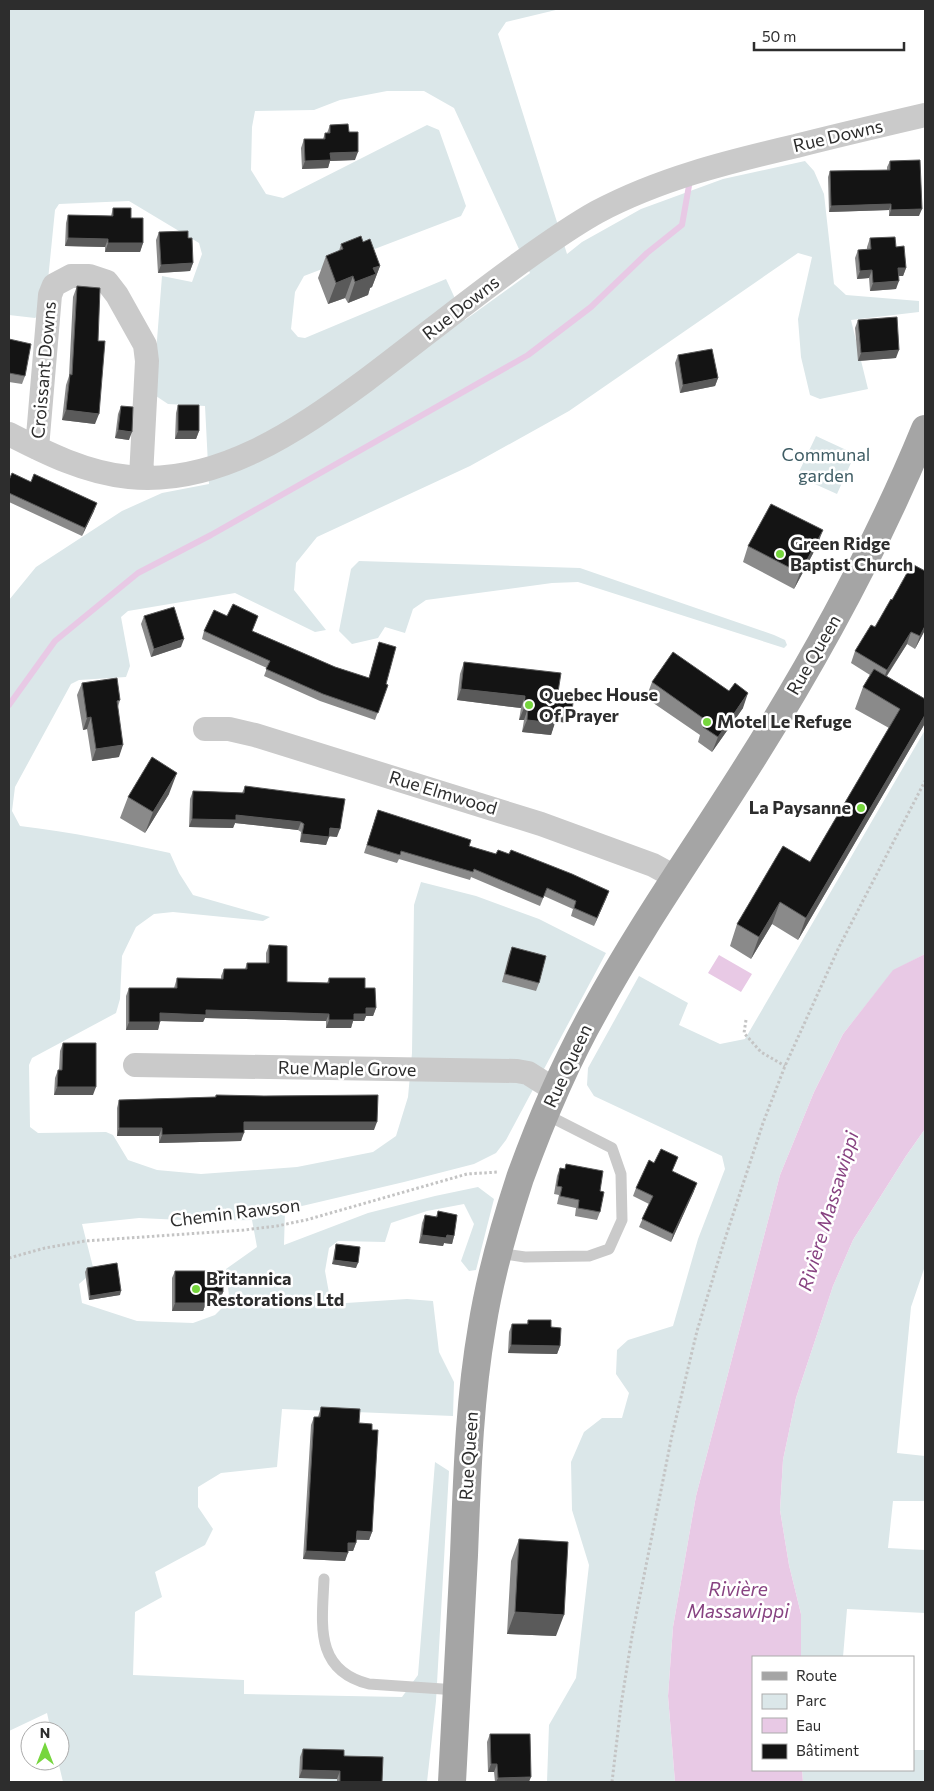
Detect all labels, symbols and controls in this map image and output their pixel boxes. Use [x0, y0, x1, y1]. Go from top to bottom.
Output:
scale bar [754, 20, 904, 52]
text: 50 m [762, 27, 796, 45]
street label: Rue Downs [791, 114, 885, 156]
street label: Rue Downs [418, 270, 503, 344]
street label: Croissant Downs [26, 300, 60, 440]
park label: Communal garden [782, 443, 870, 486]
place label: Green Ridge Baptist Church [790, 532, 913, 575]
marker: Green Ridge Baptist Church [774, 548, 786, 560]
street label: Rue Queen [781, 610, 845, 699]
place label: Quebec House Of Prayer [539, 683, 658, 726]
marker: Quebec House Of Prayer [523, 699, 535, 711]
place label: Motel Le Refuge [717, 710, 852, 732]
marker: Motel Le Refuge [701, 716, 713, 728]
street label: Rue Elmwood [387, 765, 500, 819]
place label: La Paysanne [749, 796, 851, 818]
marker: La Paysanne [855, 802, 867, 814]
street label: Rue Queen [538, 1021, 596, 1111]
street label: Rue Maple Grove [278, 1056, 416, 1080]
water label: Rivière Massawippi [792, 1127, 863, 1293]
street label: Chemin Rawson [168, 1193, 301, 1231]
place label: Britannica Restorations Ltd [206, 1267, 344, 1310]
marker: Britannica Restorations Ltd [190, 1283, 202, 1295]
street label: Rue Queen [454, 1411, 482, 1501]
water label: Rivière Massawippi [687, 1577, 790, 1622]
legend [752, 1656, 914, 1771]
text: Route [796, 1666, 837, 1684]
text: Parc [796, 1691, 826, 1709]
text: Eau [796, 1716, 821, 1734]
north arrow [20, 1721, 70, 1771]
text: N [40, 1724, 50, 1741]
text: Bâtiment [796, 1741, 859, 1759]

